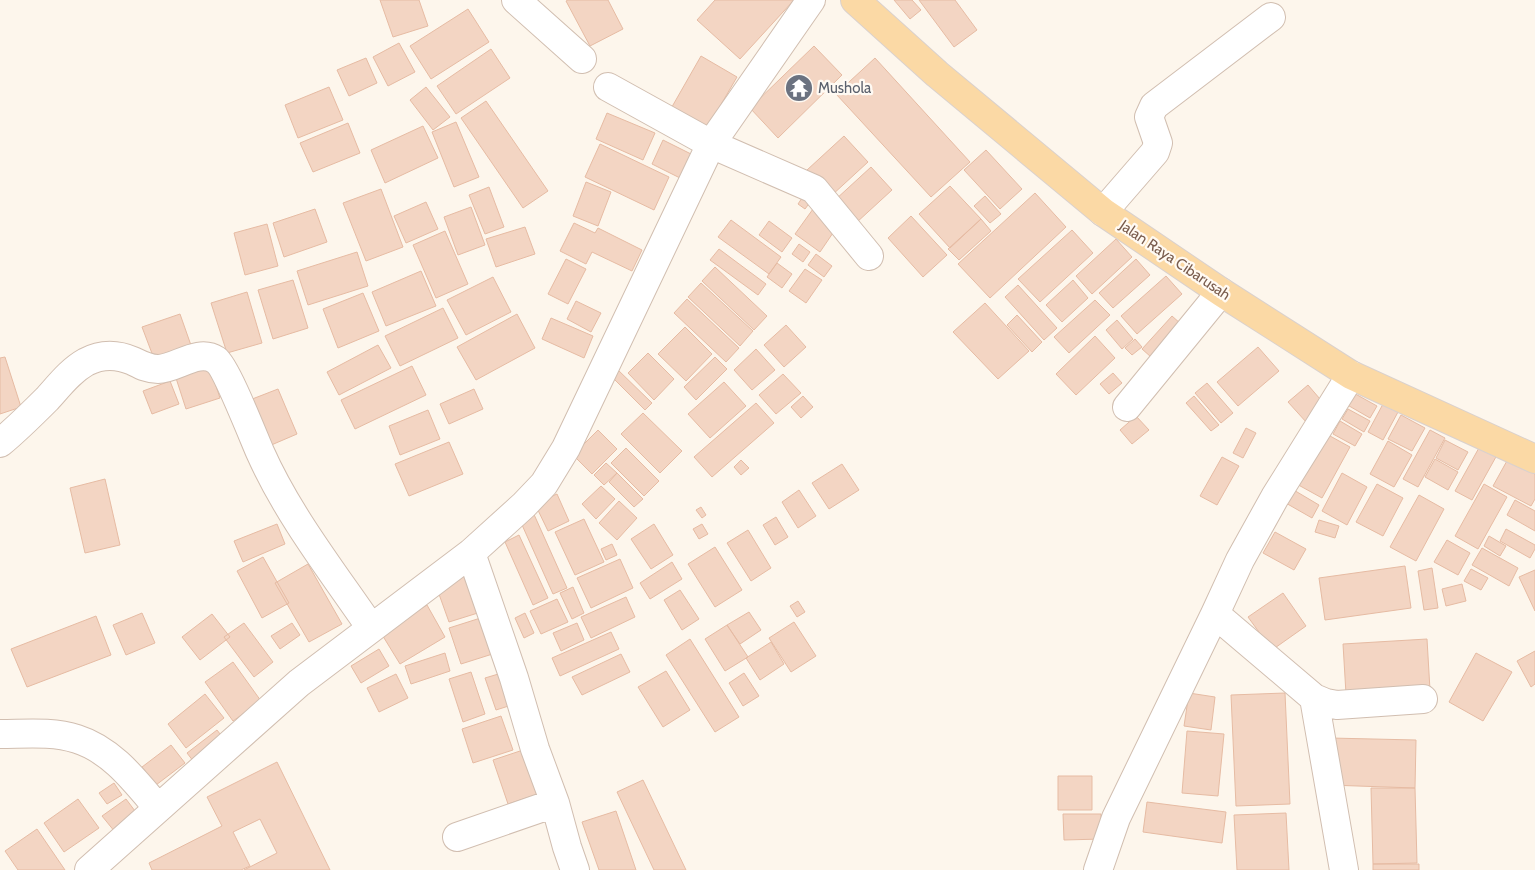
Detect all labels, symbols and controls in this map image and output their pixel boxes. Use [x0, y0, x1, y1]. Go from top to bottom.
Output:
temple icon: Mushola [784, 73, 814, 103]
place label: Mushola [818, 79, 872, 97]
street label: Jalan Raya Cibarusah [1115, 216, 1234, 304]

